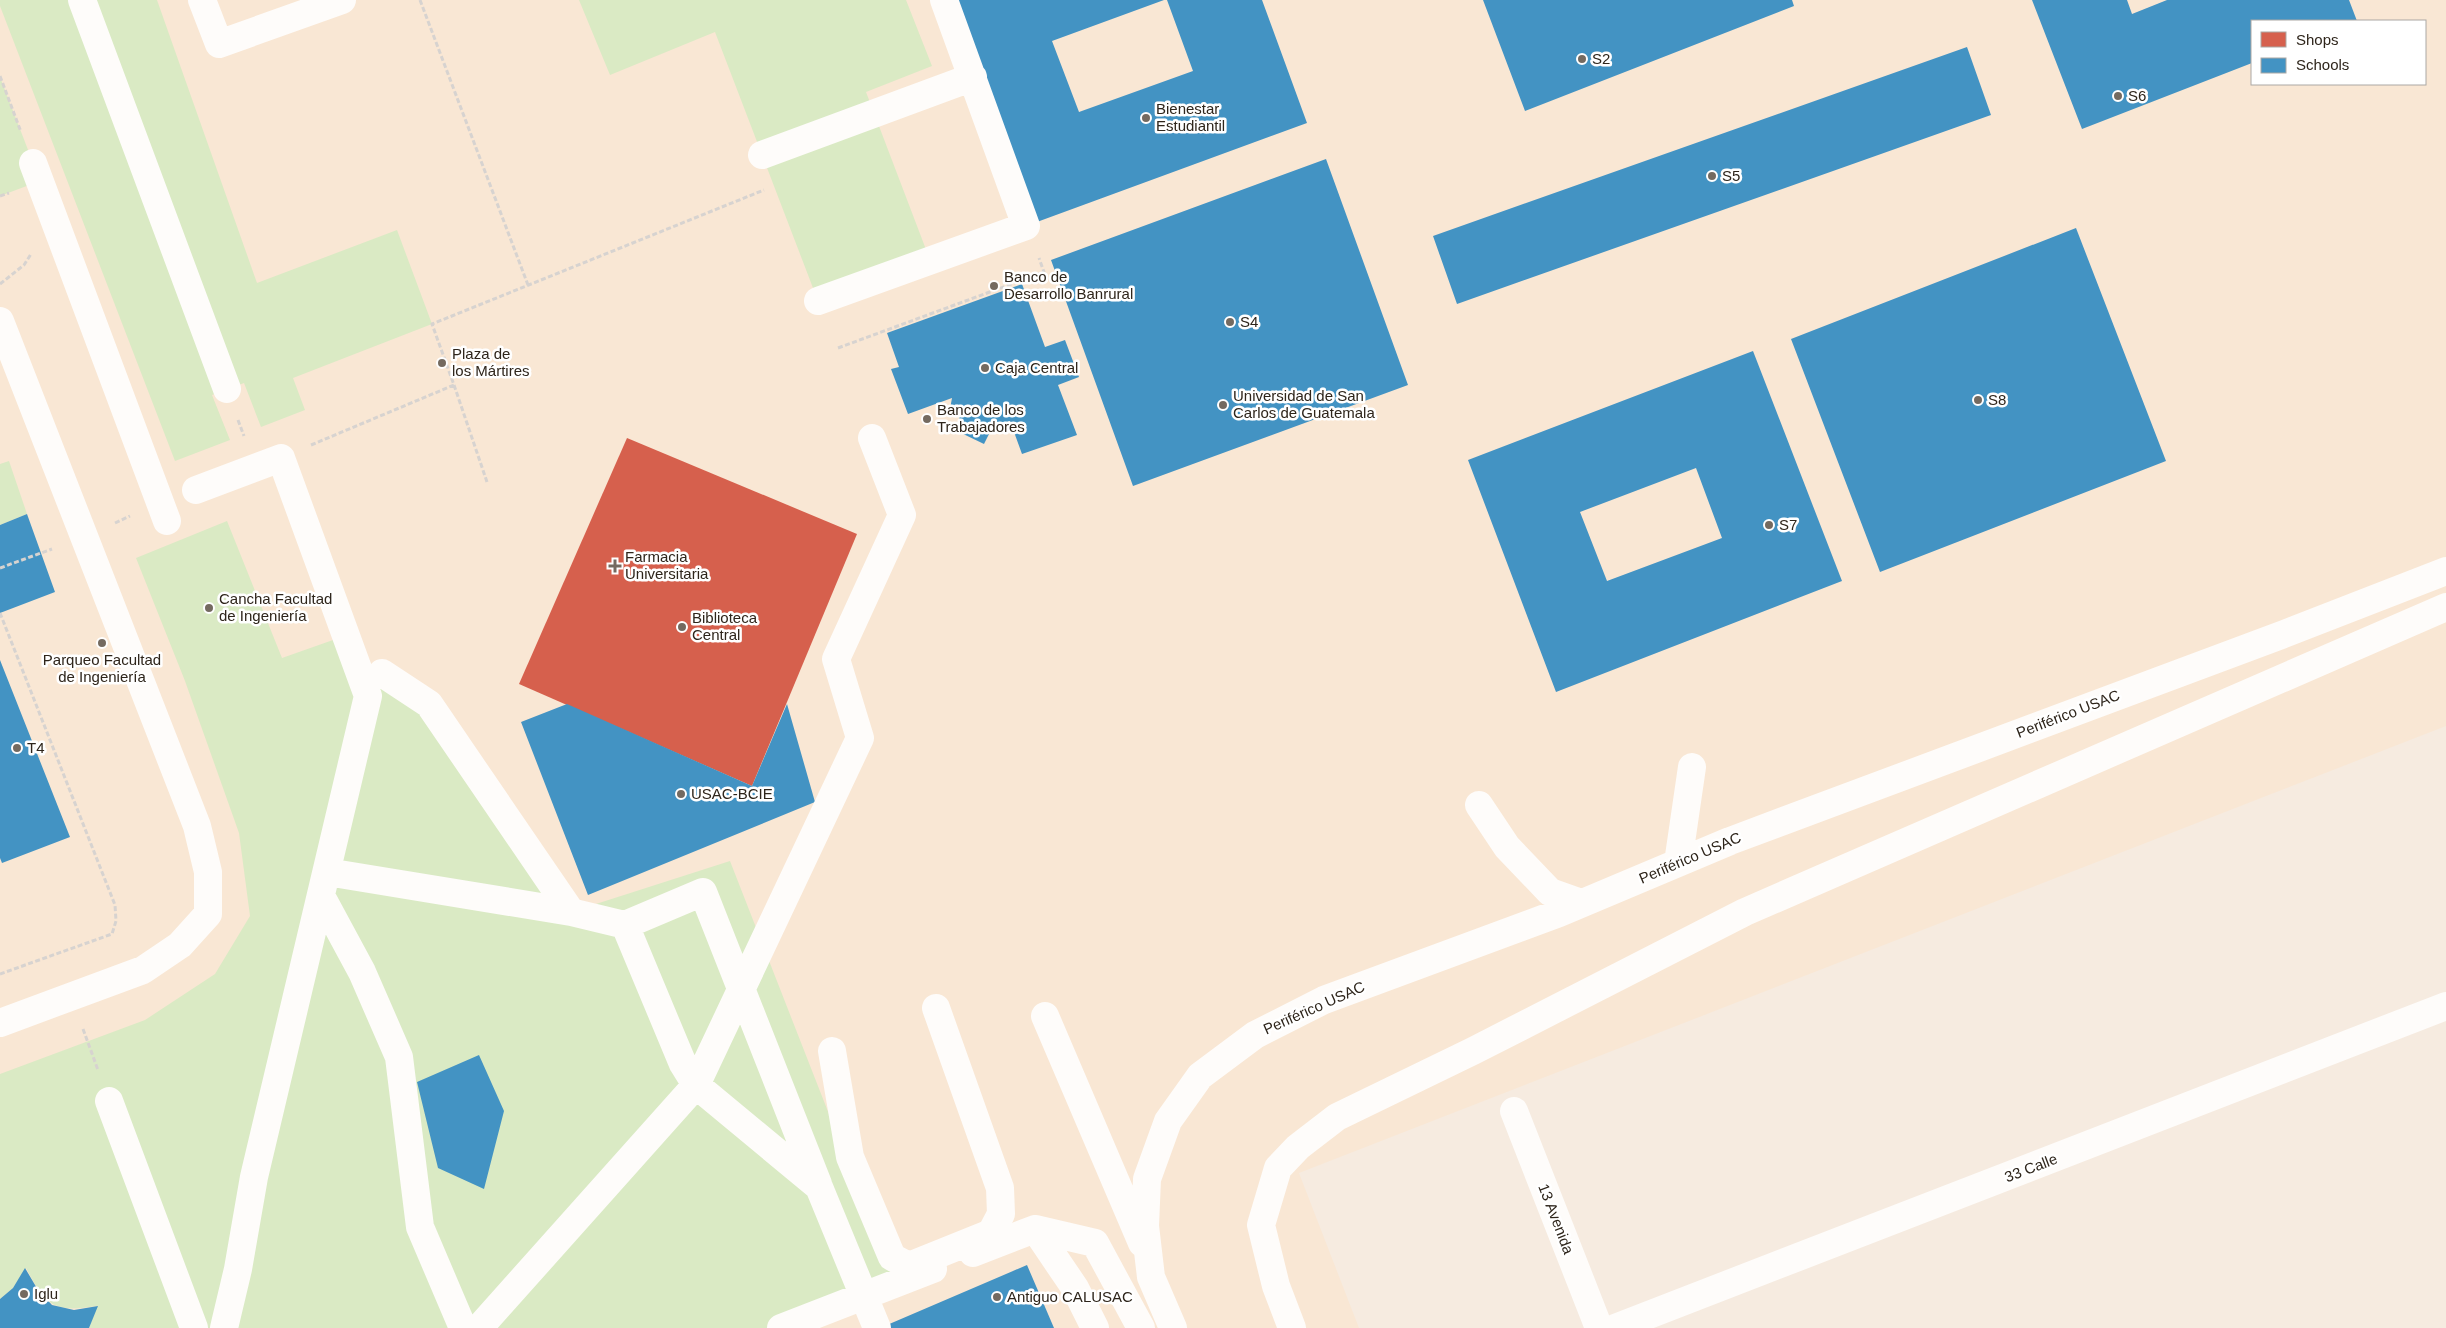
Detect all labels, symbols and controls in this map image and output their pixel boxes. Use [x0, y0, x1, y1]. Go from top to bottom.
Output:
legend [2251, 20, 2426, 85]
text: Shops [2296, 31, 2339, 48]
place label: S2 [1592, 50, 1610, 67]
marker: S2 [1576, 53, 1588, 65]
text: Schools [2296, 56, 2349, 73]
place label: S6 [2128, 87, 2146, 104]
marker: S6 [2112, 90, 2124, 102]
place label: Bienestar Estudiantil [1156, 100, 1225, 134]
marker: Bienestar Estudiantil [1140, 112, 1152, 124]
place label: S5 [1722, 167, 1740, 184]
marker: S5 [1706, 170, 1718, 182]
place label: Banco de Desarrollo Banrural [1004, 268, 1133, 302]
marker: Banco de Desarrollo Banrural [988, 280, 1000, 292]
place label: S4 [1240, 313, 1258, 330]
marker: S4 [1224, 316, 1236, 328]
place label: Plaza de los Mártires [452, 345, 530, 379]
marker: Plaza de los Mártires [436, 357, 448, 369]
place label: Caja Central [995, 359, 1078, 376]
marker: Caja Central [979, 362, 991, 374]
place label: Universidad de San Carlos de Guatemala [1233, 387, 1375, 421]
place label: S8 [1988, 391, 2006, 408]
marker: S8 [1972, 394, 1984, 406]
marker: Universidad de San Carlos de Guatemala [1217, 399, 1229, 411]
place label: Banco de los Trabajadores [937, 401, 1025, 435]
marker: Banco de los Trabajadores [921, 413, 933, 425]
place label: S7 [1779, 516, 1797, 533]
marker: S7 [1763, 519, 1775, 531]
place label: Farmacia Universitaria [625, 548, 709, 582]
marker: Farmacia Universitaria [609, 560, 621, 572]
place label: Cancha Facultad de Ingeniería [219, 590, 332, 624]
marker: Cancha Facultad de Ingeniería [203, 602, 215, 614]
place label: Biblioteca Central [692, 609, 758, 643]
marker: Biblioteca Central [676, 621, 688, 633]
marker: Parqueo Facultad de Ingeniería [96, 637, 108, 649]
place label: Parqueo Facultad de Ingeniería [43, 651, 161, 685]
street label: Periférico USAC [2014, 686, 2122, 741]
place label: T4 [27, 739, 45, 756]
marker: T4 [11, 742, 23, 754]
place label: USAC-BCIE [691, 785, 773, 802]
marker: USAC-BCIE [675, 788, 687, 800]
street label: Periférico USAC [1636, 828, 1744, 887]
street label: Periférico USAC [1260, 978, 1367, 1038]
street label: 33 Calle [2002, 1150, 2060, 1185]
street label: 13 Avenida [1535, 1181, 1578, 1257]
place label: Iglu [34, 1285, 58, 1302]
marker: Iglu [18, 1288, 30, 1300]
place label: Antiguo CALUSAC [1007, 1288, 1133, 1305]
marker: Antiguo CALUSAC [991, 1291, 1003, 1303]

